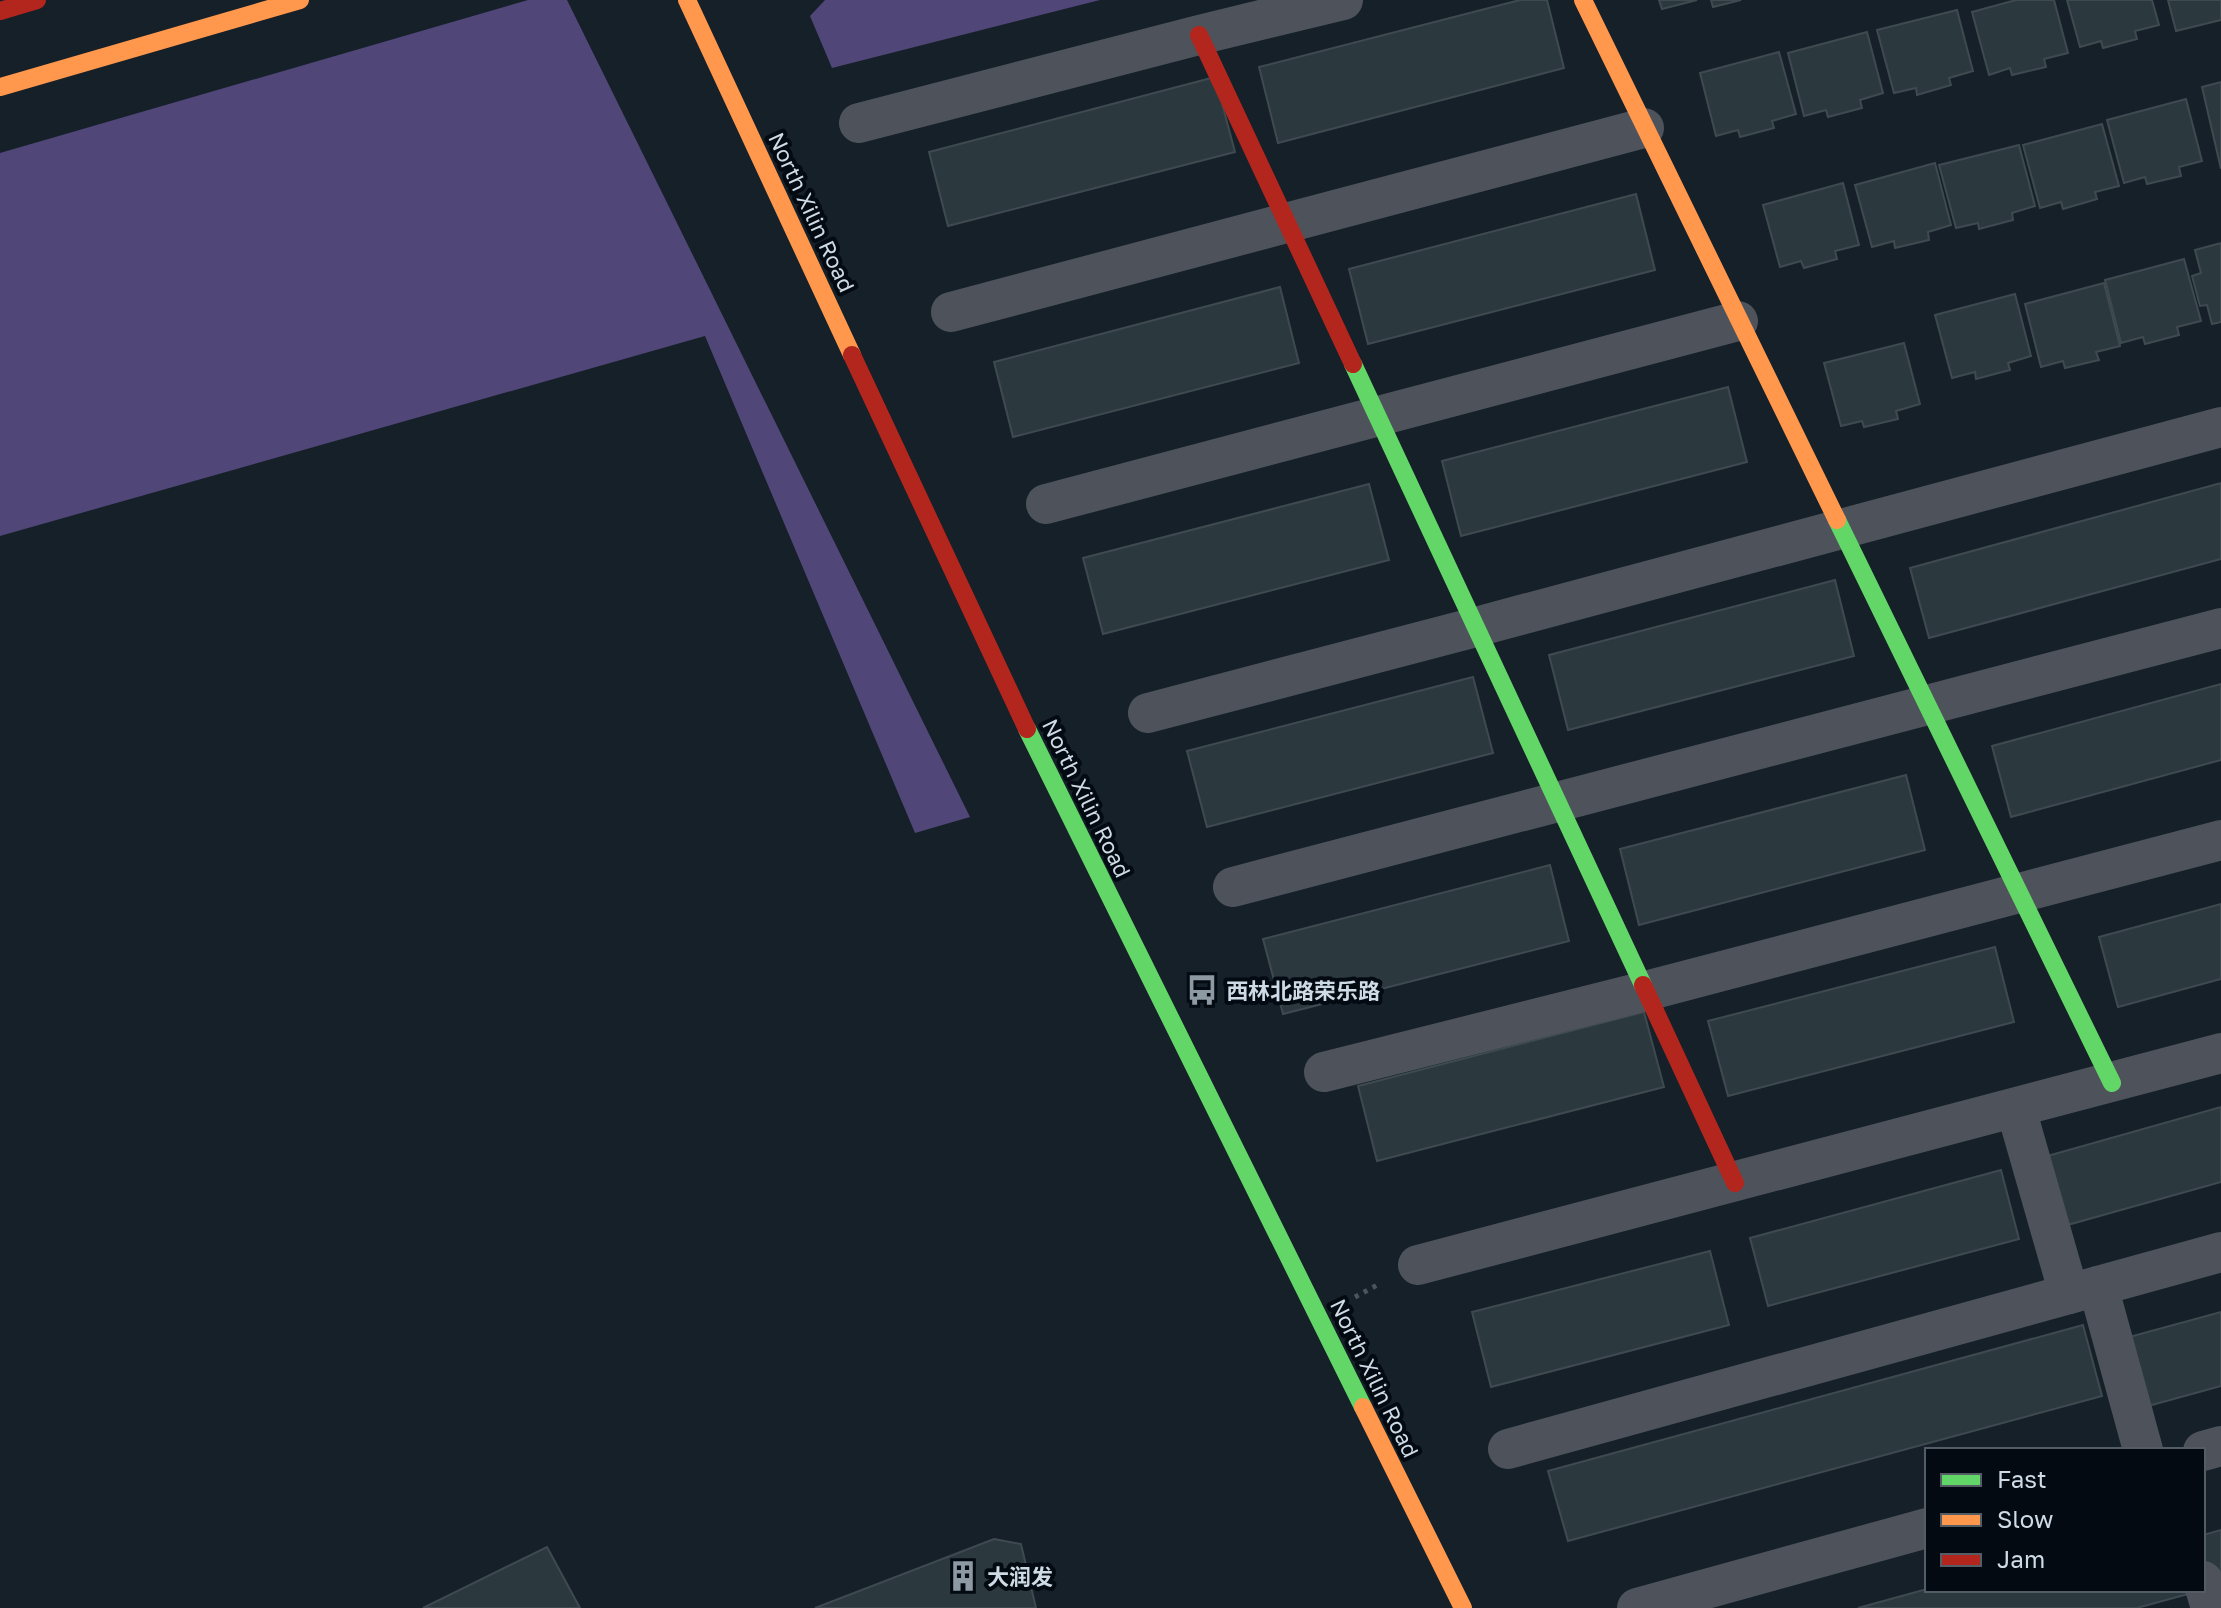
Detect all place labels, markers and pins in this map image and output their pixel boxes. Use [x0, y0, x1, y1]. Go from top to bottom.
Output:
bus stop icon: 西林北路荣乐路 [1185, 973, 1219, 1007]
place label: 西林北路荣乐路 [1226, 977, 1380, 1004]
building icon: 大润发 [946, 1559, 980, 1593]
place label: 大润发 [987, 1563, 1053, 1590]

